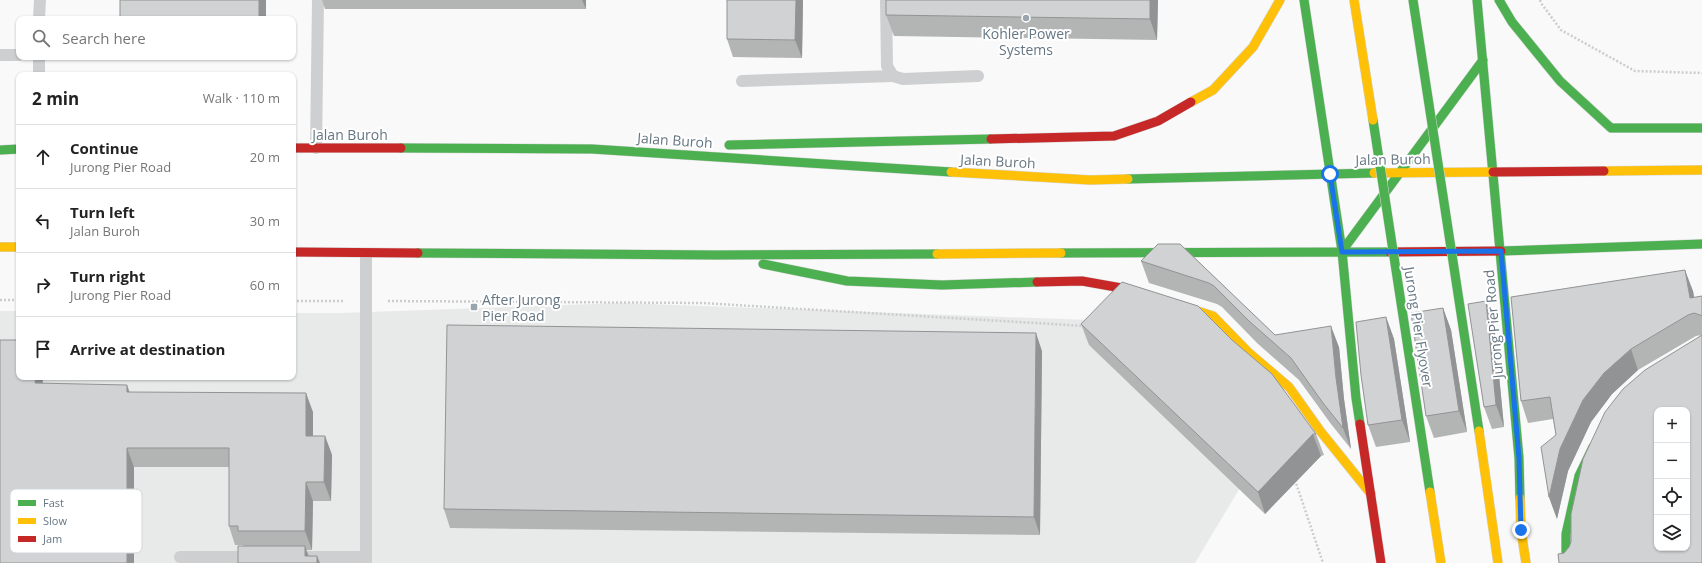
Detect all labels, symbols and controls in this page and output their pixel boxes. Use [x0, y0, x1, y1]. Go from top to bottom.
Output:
marker: Kohler Power Systems [1021, 13, 1031, 23]
search box [16, 16, 296, 60]
place label: Kohler Power Systems [982, 24, 1070, 59]
icon: search [30, 27, 52, 49]
text: Search here [62, 28, 146, 48]
text: 2 min [32, 87, 79, 110]
text: Walk · 110 m [203, 89, 280, 107]
street label: Jalan Buroh [310, 125, 388, 144]
street label: Jalan Buroh [635, 128, 713, 152]
text: Continue [70, 138, 138, 158]
icon: ahead [32, 146, 54, 168]
text: 20 m [250, 148, 280, 166]
street label: Jalan Buroh [958, 149, 1036, 172]
street label: Jalan Buroh [1353, 149, 1431, 169]
text: Jurong Pier Road [70, 158, 171, 176]
route start [1321, 165, 1339, 183]
text: Turn left [70, 202, 135, 222]
icon: left [32, 210, 54, 232]
text: 30 m [250, 212, 280, 230]
text: Jalan Buroh [70, 222, 140, 240]
street label: Jurong Pier Flyover [1400, 263, 1438, 389]
text: Turn right [70, 266, 145, 286]
street label: Jurong Pier Road [1479, 269, 1507, 381]
icon: right [32, 274, 54, 296]
text: 60 m [250, 276, 280, 294]
text: Jurong Pier Road [70, 286, 171, 304]
place label: After Jurong Pier Road [482, 290, 561, 325]
marker: After Jurong Pier Road [469, 302, 479, 312]
icon: arrive [32, 338, 54, 360]
text: Arrive at destination [70, 339, 225, 359]
map controls [1654, 407, 1690, 551]
button: + [1654, 407, 1690, 443]
button: − [1654, 443, 1690, 479]
button: locate [1654, 479, 1690, 515]
legend [10, 489, 142, 553]
text: Fast [43, 495, 64, 510]
text: Slow [43, 513, 67, 528]
button: layers [1654, 515, 1690, 551]
route end [1512, 521, 1530, 539]
text: Jam [42, 531, 62, 546]

